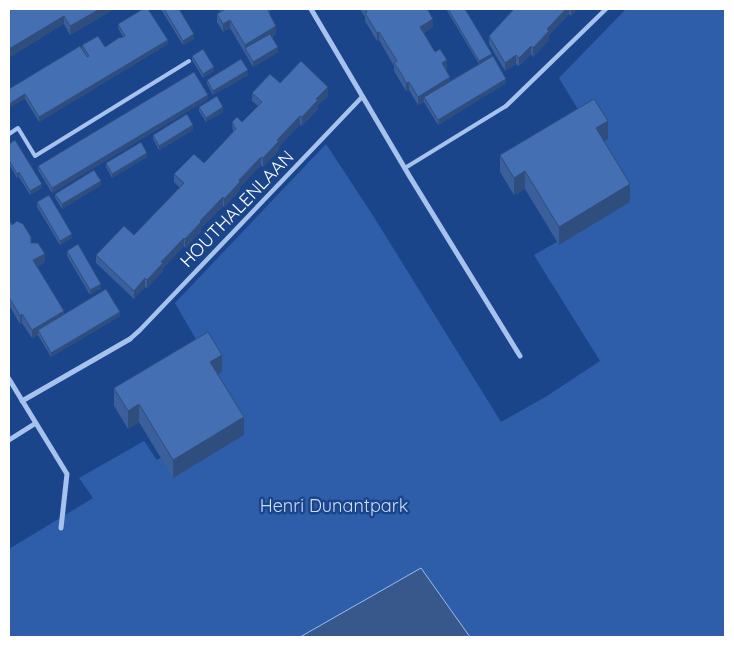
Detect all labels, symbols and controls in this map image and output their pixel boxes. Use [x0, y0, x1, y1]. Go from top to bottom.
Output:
street label: HOUTHALENLAAN [175, 145, 298, 272]
park label: Henri Dunantpark [260, 494, 408, 517]

